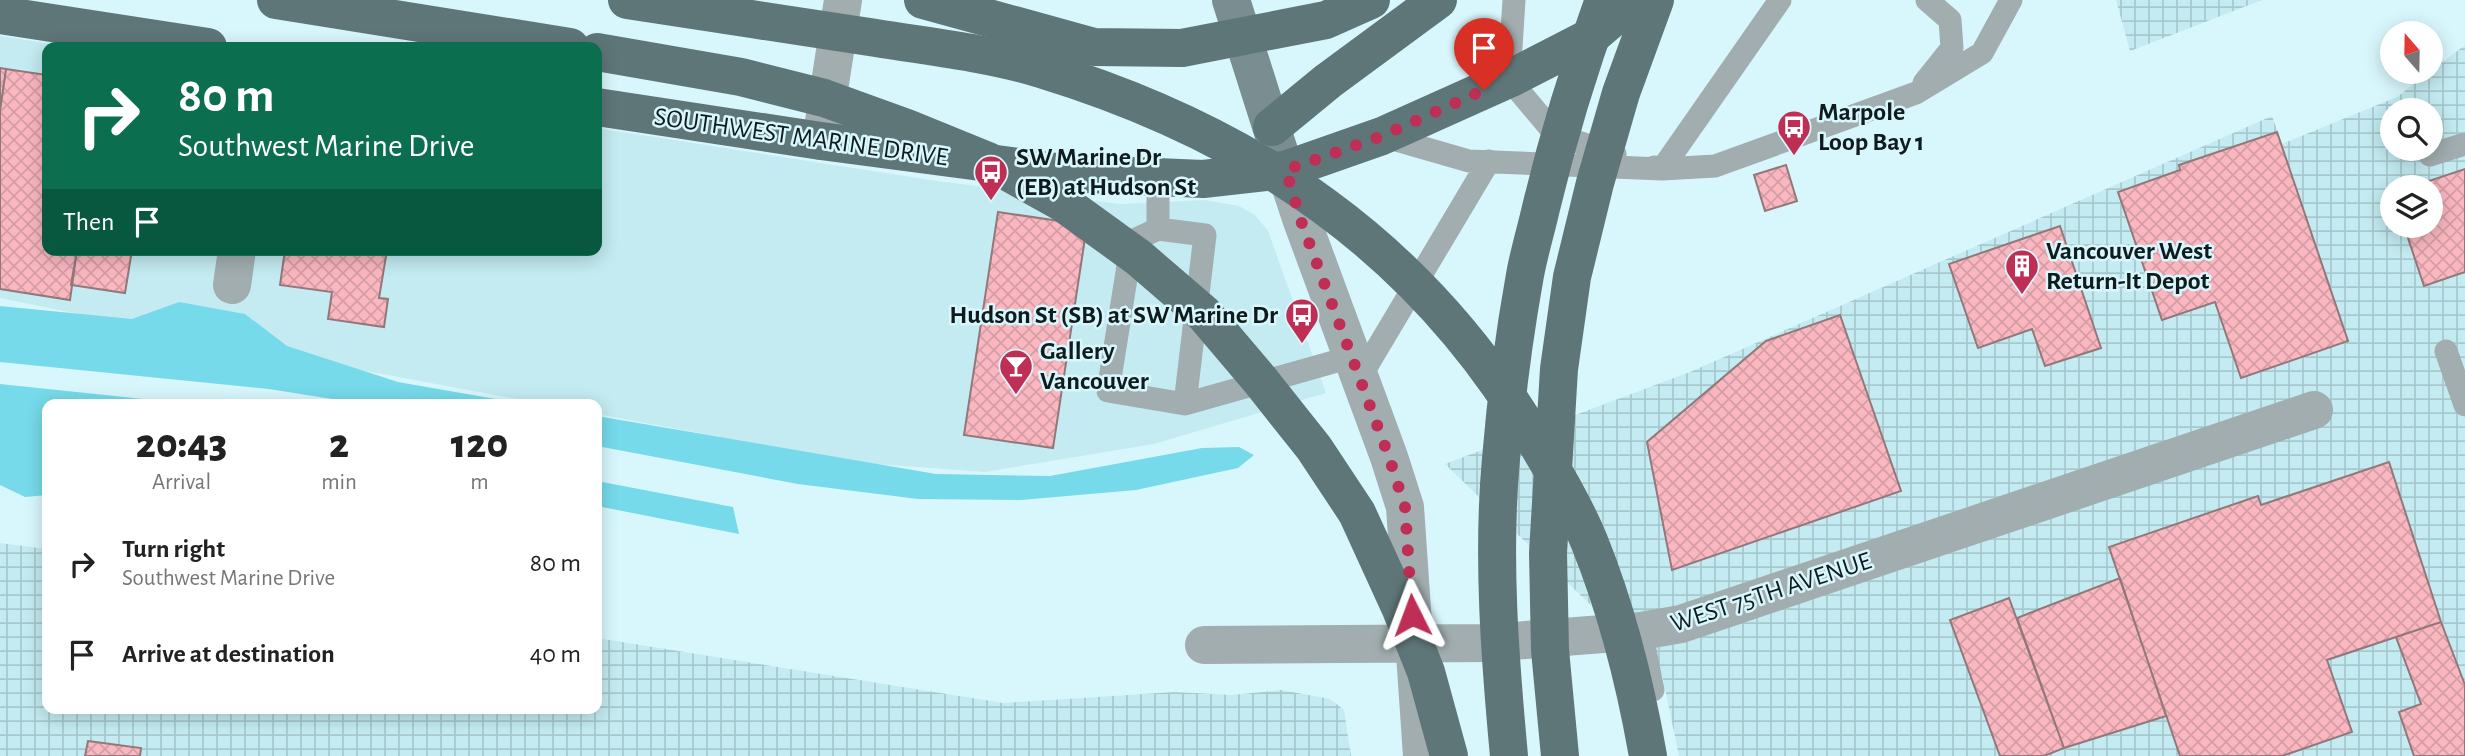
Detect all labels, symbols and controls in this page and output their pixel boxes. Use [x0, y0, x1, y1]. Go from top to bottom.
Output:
pin [1454, 18, 1514, 90]
north arrow [2380, 21, 2443, 84]
map controls [2380, 21, 2443, 238]
icon: arrive [1465, 29, 1503, 67]
icon: right [63, 70, 154, 161]
text: 80 m [178, 72, 275, 121]
button: search [2380, 98, 2443, 161]
place label: Marpole Loop Bay 1 [1818, 99, 1924, 155]
street label: SOUTHWEST MARINE DRIVE [653, 104, 949, 170]
bus stop icon: Marpole Loop Bay 1 [1775, 108, 1813, 157]
text: Southwest Marine Drive [178, 130, 475, 162]
place label: SW Marine Dr (EB) at Hudson St [1016, 144, 1196, 200]
bus stop icon: SW Marine Dr (EB) at Hudson St [972, 153, 1010, 202]
button: layers [2380, 175, 2443, 238]
icon: arrive [128, 203, 166, 241]
text: Then [63, 209, 114, 235]
place label: Vancouver West Return-It Depot [2046, 238, 2212, 294]
building icon: Vancouver West Return-It Depot [2003, 247, 2041, 296]
bus stop icon: Hudson St (SB) at SW Marine Dr [1283, 296, 1321, 345]
place label: Hudson St (SB) at SW Marine Dr [949, 302, 1278, 328]
place label: Gallery Vancouver [1040, 338, 1149, 394]
bar icon: Gallery Vancouver [997, 347, 1035, 396]
text: 20:43 [136, 423, 227, 465]
text: 2 [329, 423, 349, 465]
text: 120 [451, 423, 508, 465]
text: Arrival [152, 471, 211, 494]
text: min [321, 471, 357, 494]
text: m [470, 471, 489, 494]
text: Turn right [122, 536, 225, 562]
icon: right [63, 545, 101, 583]
street label: WEST 75TH AVENUE [1667, 547, 1875, 637]
text: 80 m [530, 550, 581, 576]
text: Southwest Marine Drive [122, 567, 335, 590]
position arrow [1375, 578, 1449, 652]
icon: arrive [63, 636, 101, 674]
text: Arrive at destination [122, 641, 335, 667]
text: 40 m [530, 641, 581, 667]

